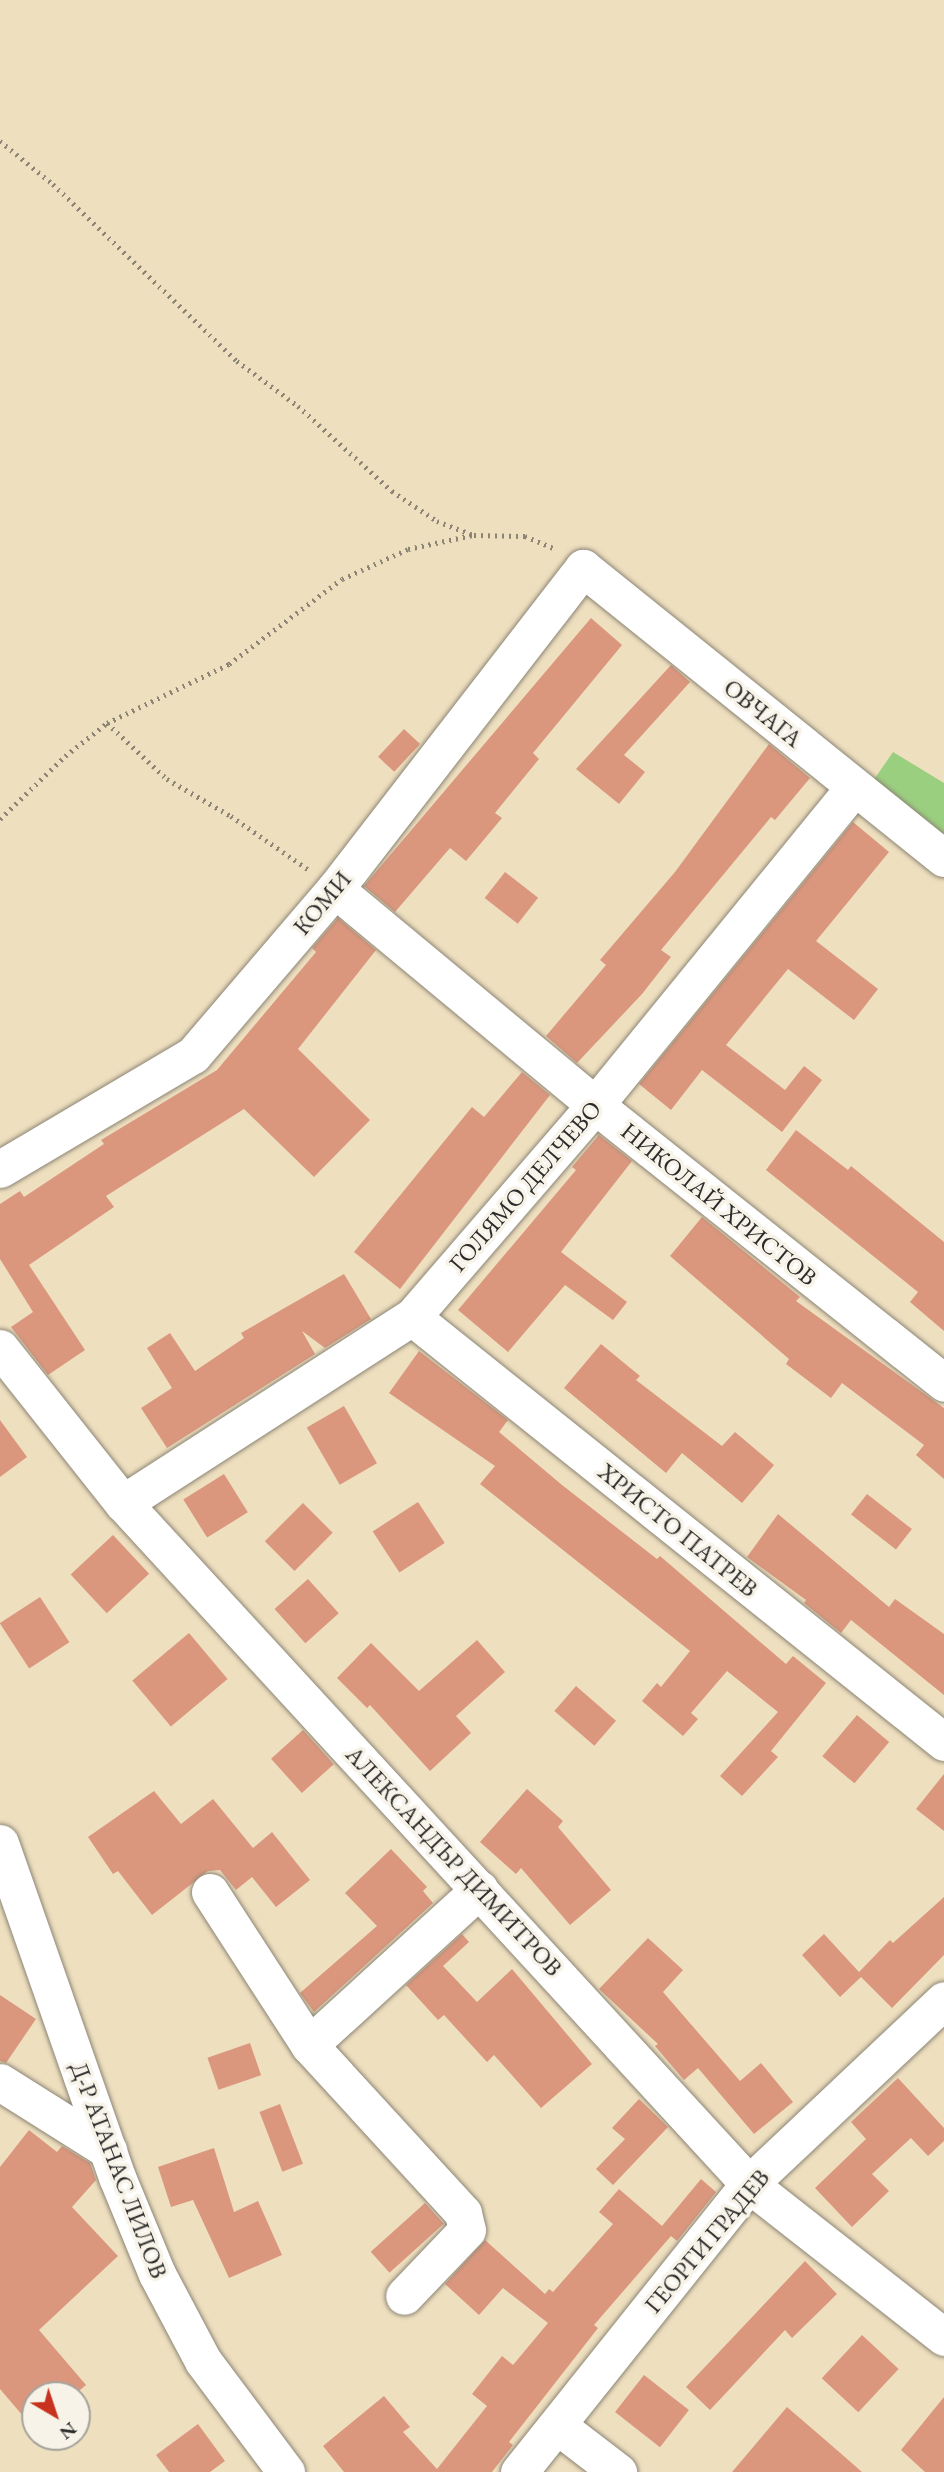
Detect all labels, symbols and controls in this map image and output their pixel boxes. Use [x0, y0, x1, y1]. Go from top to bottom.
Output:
street label: ОВЧАГА [718, 673, 808, 753]
street label: КОМИ [287, 865, 357, 941]
street label: ГОЛЯМО ДЕЛЧЕВО [443, 1095, 607, 1277]
street label: НИКОЛАЙ ХРИСТОВ [615, 1116, 823, 1292]
street label: ХРИСТО ПАТРЕВ [593, 1457, 763, 1603]
street label: АЛЕКСАНДЪР ДИМИТРОВ [340, 1740, 568, 1982]
street label: Д-Р АТАНАС ЛИЛОВ [64, 2058, 174, 2282]
street label: ГЕОРГИ ГРАДЕВ [639, 2163, 775, 2319]
north arrow [21, 2381, 91, 2451]
text: N [54, 2417, 82, 2446]

